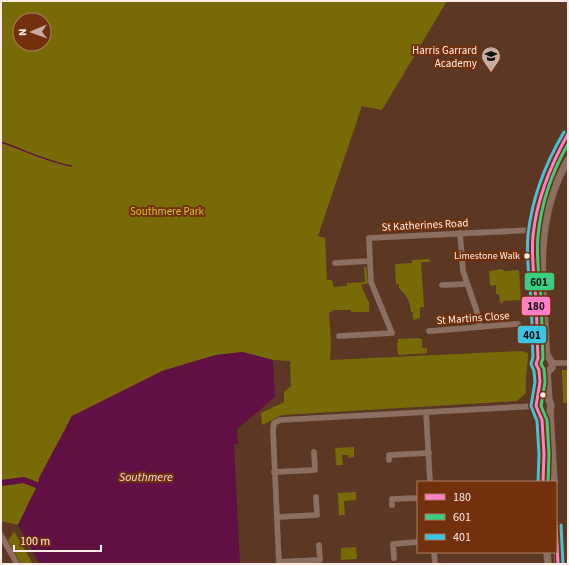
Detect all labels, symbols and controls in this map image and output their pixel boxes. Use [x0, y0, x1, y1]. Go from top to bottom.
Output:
north arrow [12, 12, 52, 52]
text: N [15, 28, 30, 36]
place label: Harris Garrard Academy [412, 43, 477, 71]
school or university icon: Harris Garrard Academy [480, 45, 502, 73]
park label: Southmere Park [130, 204, 205, 219]
street label: St Katherines Road [381, 215, 469, 235]
place label: Limestone Walk [454, 249, 520, 263]
marker: Limestone Walk [522, 251, 532, 261]
line badge: 601 [524, 272, 555, 291]
text: 601 [530, 275, 548, 290]
line badge: 180 [521, 296, 551, 316]
text: 180 [527, 299, 545, 314]
street label: St Martins Close [436, 308, 511, 328]
line badge: 401 [517, 325, 547, 344]
text: 401 [523, 328, 541, 343]
unlabelled marker [538, 390, 548, 400]
water label: Southmere [119, 469, 173, 486]
legend [417, 481, 557, 553]
text: 180 [453, 489, 471, 506]
text: 601 [453, 509, 471, 526]
scale bar [14, 527, 101, 553]
text: 401 [453, 529, 471, 546]
text: 100 m [20, 533, 50, 550]

